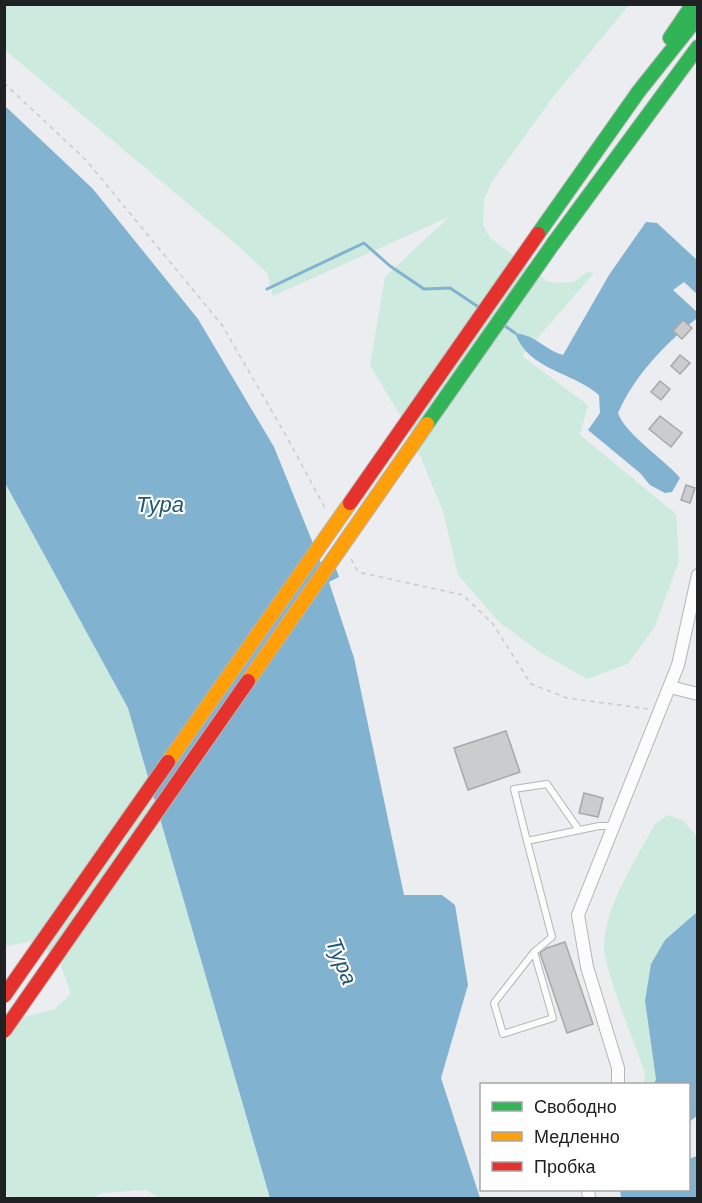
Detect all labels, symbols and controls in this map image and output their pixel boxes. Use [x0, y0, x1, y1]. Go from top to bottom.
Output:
water label: Тура [136, 490, 184, 517]
water label: Тура [321, 933, 364, 988]
legend [480, 1083, 690, 1191]
text: Свободно [534, 1095, 617, 1117]
text: Медленно [534, 1125, 620, 1147]
text: Пробка [534, 1155, 597, 1177]

